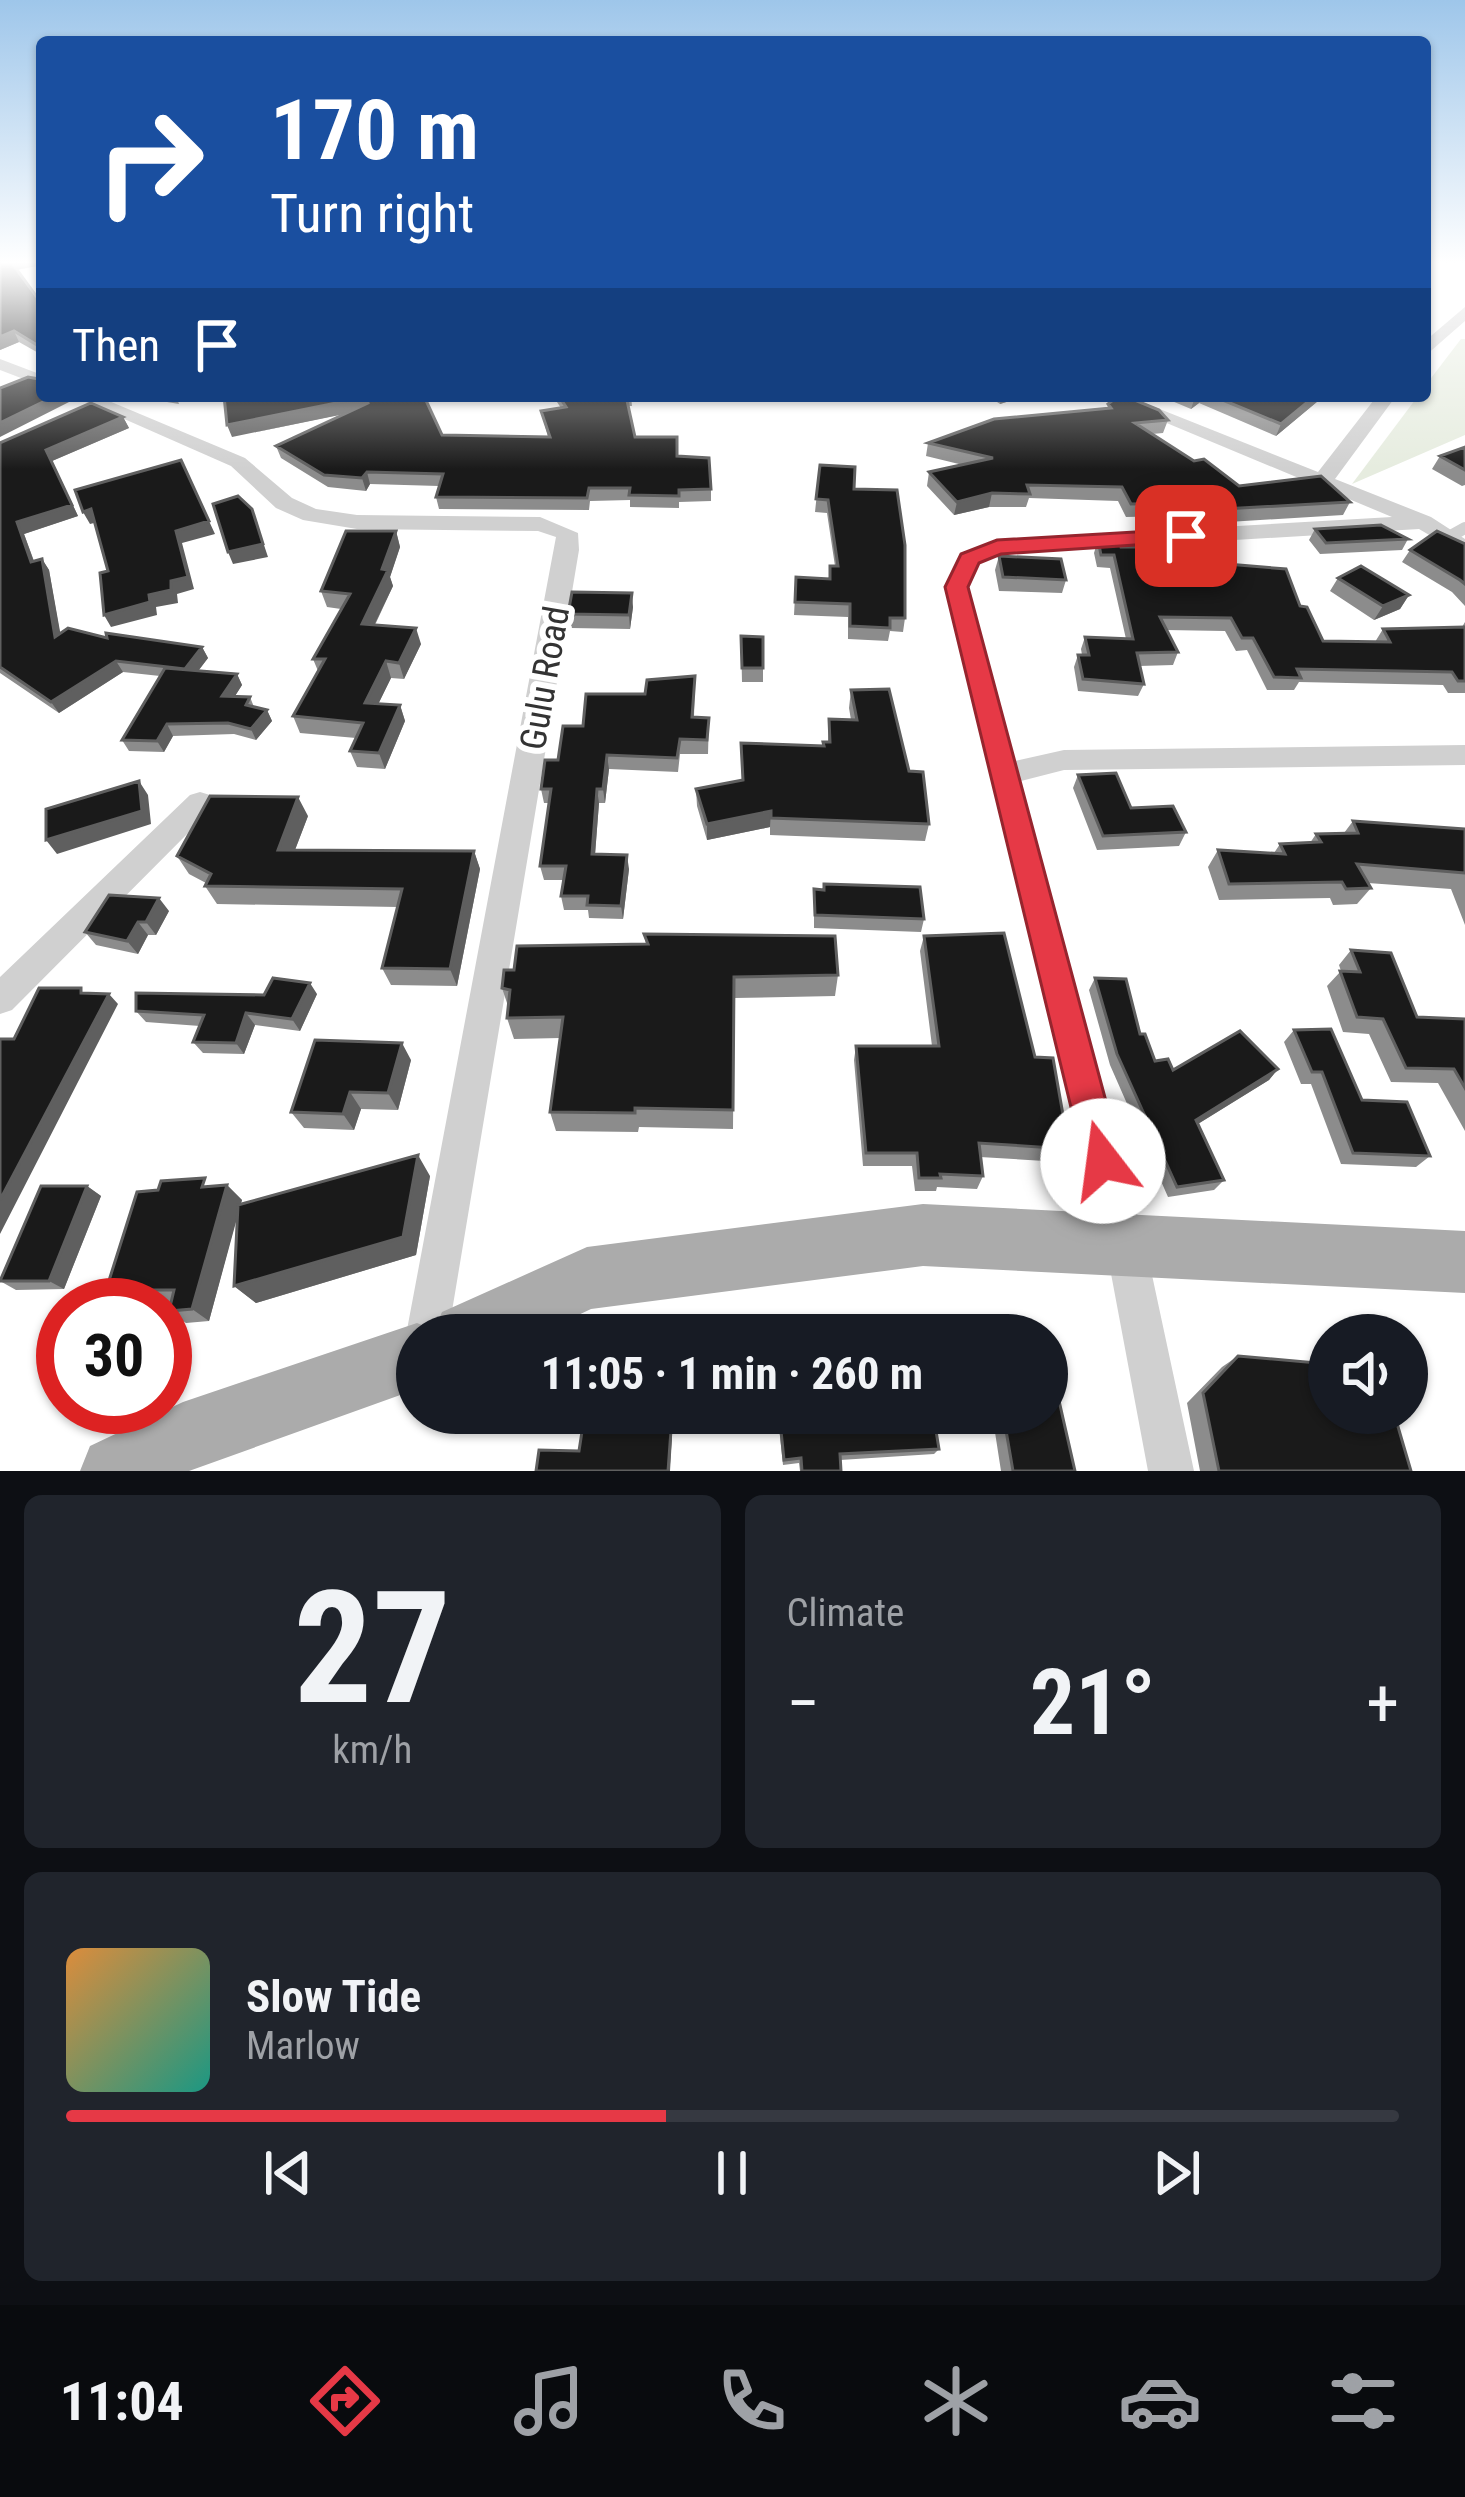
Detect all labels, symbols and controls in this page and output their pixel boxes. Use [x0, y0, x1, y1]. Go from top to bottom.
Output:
text: 170 m [270, 81, 479, 180]
icon: right [72, 84, 228, 240]
text: Turn right [270, 182, 474, 245]
icon: arrive [184, 312, 250, 378]
text: Then [72, 319, 160, 372]
pin [1135, 485, 1237, 587]
icon: arrive [1153, 503, 1219, 569]
street label: Gulu Road [512, 603, 578, 753]
position arrow [1040, 1098, 1166, 1224]
speed limit sign: 30 [36, 1278, 192, 1434]
map controls [1308, 1314, 1428, 1434]
button: sound [1308, 1314, 1428, 1434]
text: 11:05 · 1 min · 260 m [541, 1347, 923, 1400]
text: 27 [293, 1557, 451, 1740]
text: Climate [787, 1590, 904, 1636]
text: 21° [1030, 1651, 1156, 1756]
text: − [787, 1665, 820, 1742]
text: + [1366, 1665, 1399, 1742]
text: km/h [332, 1727, 412, 1773]
text: Slow Tide [246, 1970, 421, 2023]
text: Marlow [246, 2023, 360, 2069]
icon: previous [255, 2140, 321, 2206]
icon: pause [699, 2140, 765, 2206]
icon: next [1144, 2140, 1210, 2206]
icon: directions [303, 2359, 387, 2443]
icon: music [507, 2359, 591, 2443]
icon: phone [710, 2359, 794, 2443]
icon: climate [914, 2359, 998, 2443]
icon: car [1118, 2359, 1202, 2443]
icon: filters [1321, 2359, 1405, 2443]
text: 11:04 [60, 2370, 184, 2433]

